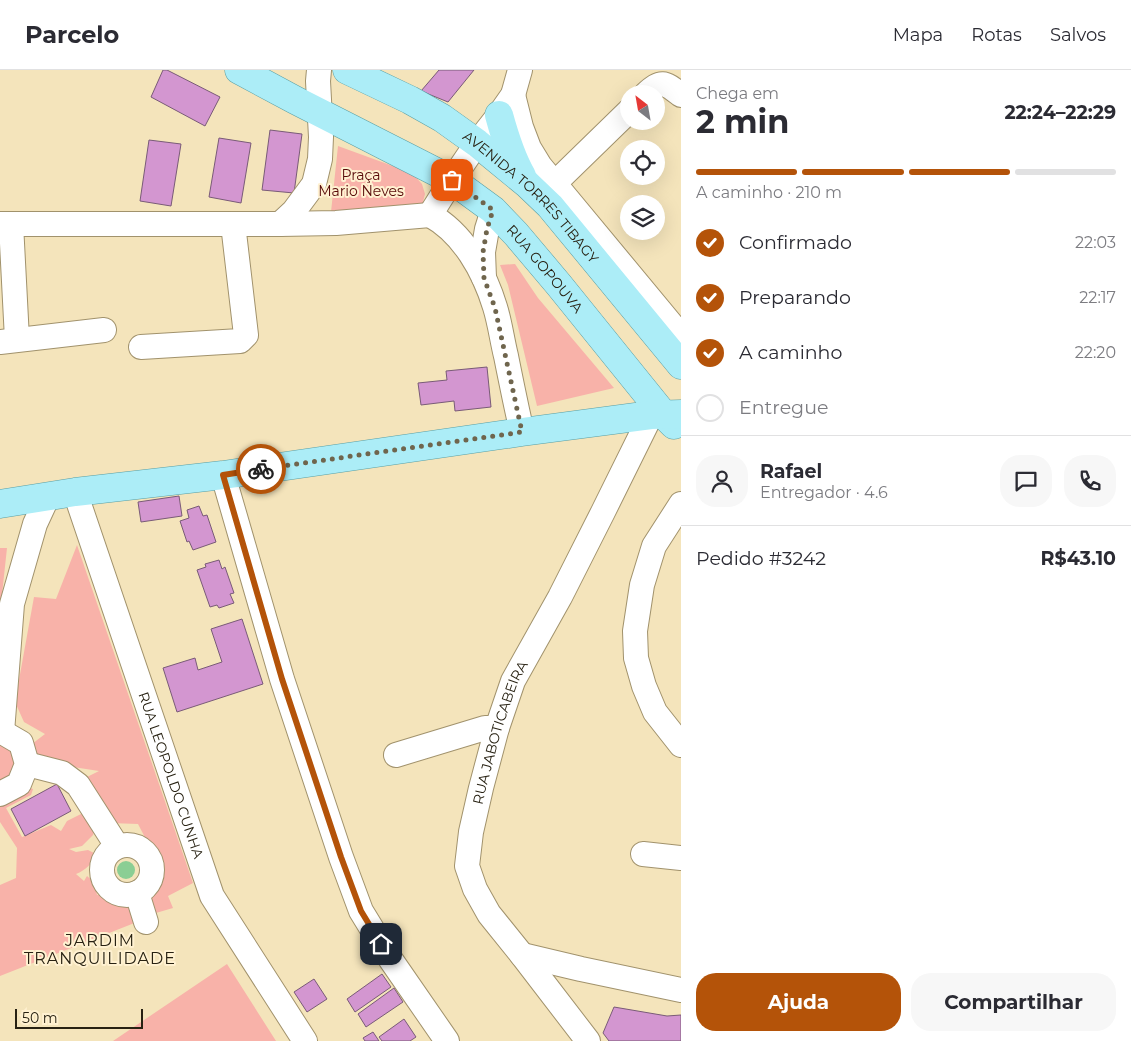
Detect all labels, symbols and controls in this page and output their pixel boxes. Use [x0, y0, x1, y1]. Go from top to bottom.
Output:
text: Parcelo [25, 20, 119, 49]
text: Mapa [893, 24, 943, 46]
text: Rotas [971, 24, 1022, 46]
text: Salvos [1050, 24, 1106, 46]
text: Chega em [696, 84, 779, 103]
north arrow [620, 85, 665, 130]
map controls [620, 85, 665, 240]
text: 22:24–22:29 [1004, 101, 1116, 124]
text: 2 min [696, 102, 789, 141]
street label: AVENIDA TORRES TIBAGY [459, 127, 603, 267]
button: locate [620, 140, 665, 185]
pin [431, 159, 473, 201]
park label: Praça Mario Neves [318, 166, 404, 200]
icon: bag [438, 166, 466, 194]
text: A caminho · 210 m [696, 183, 842, 202]
button: layers [620, 195, 665, 240]
street label: RUA GOPOUVA [503, 221, 588, 317]
icon: check [696, 229, 724, 257]
text: Confirmado [739, 231, 852, 254]
text: 22:03 [1075, 233, 1116, 252]
icon: check [696, 284, 724, 312]
text: Preparando [739, 286, 851, 309]
text: 22:17 [1079, 288, 1116, 307]
icon: check [696, 339, 724, 367]
text: A caminho [739, 341, 842, 364]
text: 22:20 [1075, 343, 1116, 362]
text: Entregue [739, 396, 828, 419]
courier [236, 444, 286, 494]
icon: bike [247, 455, 275, 483]
button: person [696, 455, 748, 507]
button: chat [1000, 455, 1052, 507]
button: phone [1064, 455, 1116, 507]
text: Rafael [760, 460, 822, 483]
text: Entregador · 4.6 [760, 483, 888, 502]
text: Pedido #3242 [696, 547, 826, 570]
text: R$43.10 [1040, 547, 1116, 570]
street label: RUA JABOTICABEIRA [469, 657, 532, 806]
street label: RUA LEOPOLDO CUNHA [134, 689, 208, 862]
pin [360, 923, 402, 965]
icon: home [367, 930, 395, 958]
district label: JARDIM TRANQUILIDADE [24, 931, 176, 968]
button: Ajuda [696, 973, 901, 1031]
button: Compartilhar [911, 973, 1116, 1031]
scale bar [15, 1006, 142, 1029]
text: 50 m [22, 1009, 58, 1027]

